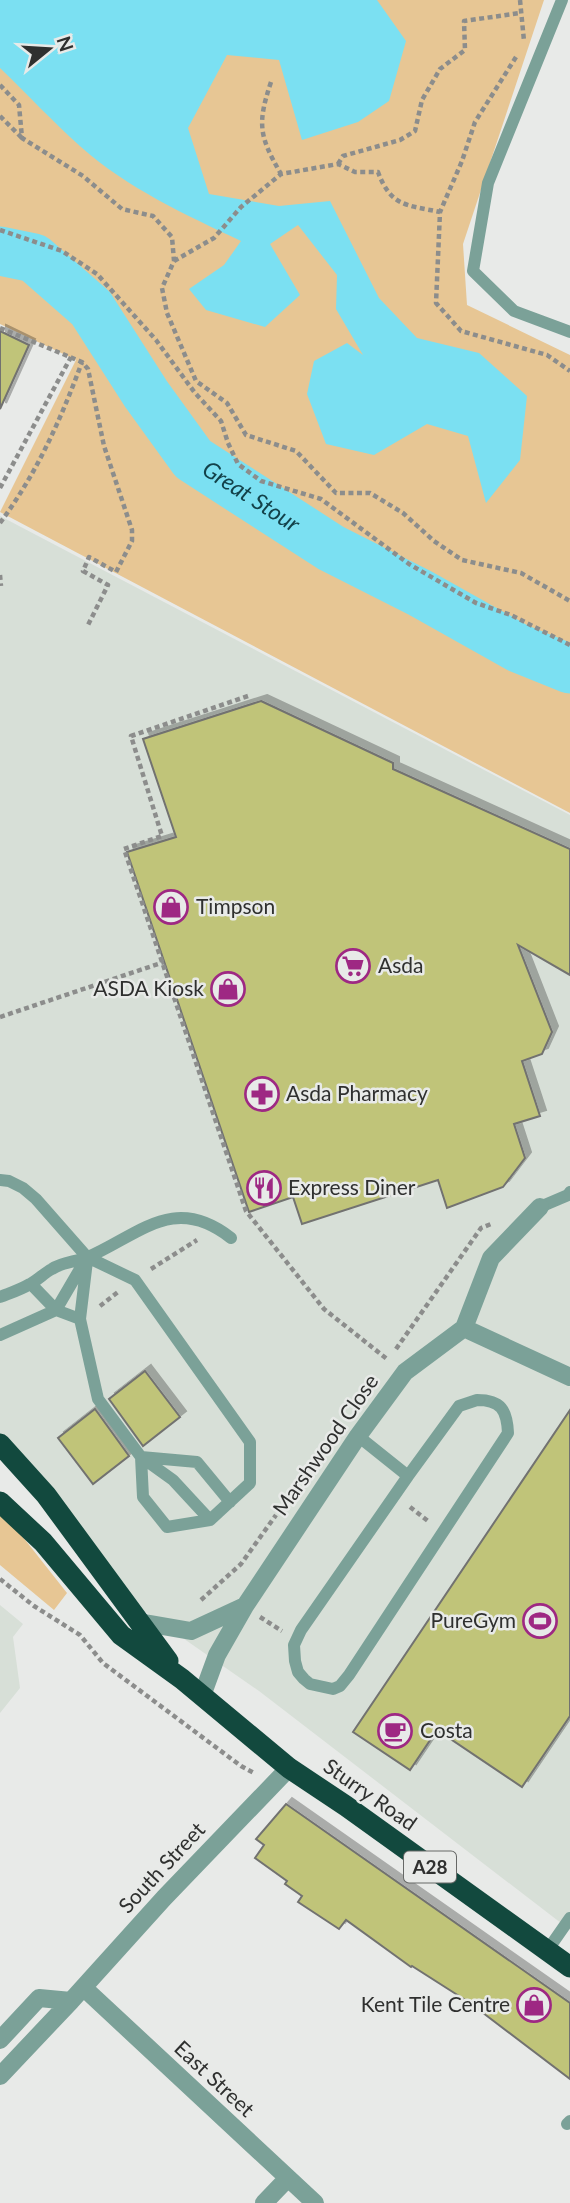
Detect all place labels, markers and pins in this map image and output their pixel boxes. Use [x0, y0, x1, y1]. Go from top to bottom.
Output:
shop icon: Timpson [152, 888, 190, 926]
place label: Timpson [196, 893, 275, 918]
supermarket icon: Asda [334, 947, 372, 985]
place label: Asda [378, 952, 424, 977]
shop icon: ASDA Kiosk [209, 970, 247, 1008]
place label: ASDA Kiosk [93, 975, 204, 1000]
pharmacy icon: Asda Pharmacy [243, 1075, 281, 1113]
place label: Asda Pharmacy [286, 1080, 428, 1105]
restaurant icon: Express Diner [245, 1169, 283, 1207]
place label: Express Diner [288, 1174, 416, 1199]
sports icon: PureGym [521, 1602, 559, 1640]
place label: PureGym [431, 1607, 516, 1632]
cafe icon: Costa [376, 1712, 414, 1750]
place label: Costa [420, 1717, 473, 1742]
shop icon: Kent Tile Centre [515, 1986, 553, 2024]
place label: Kent Tile Centre [361, 1991, 510, 2016]

